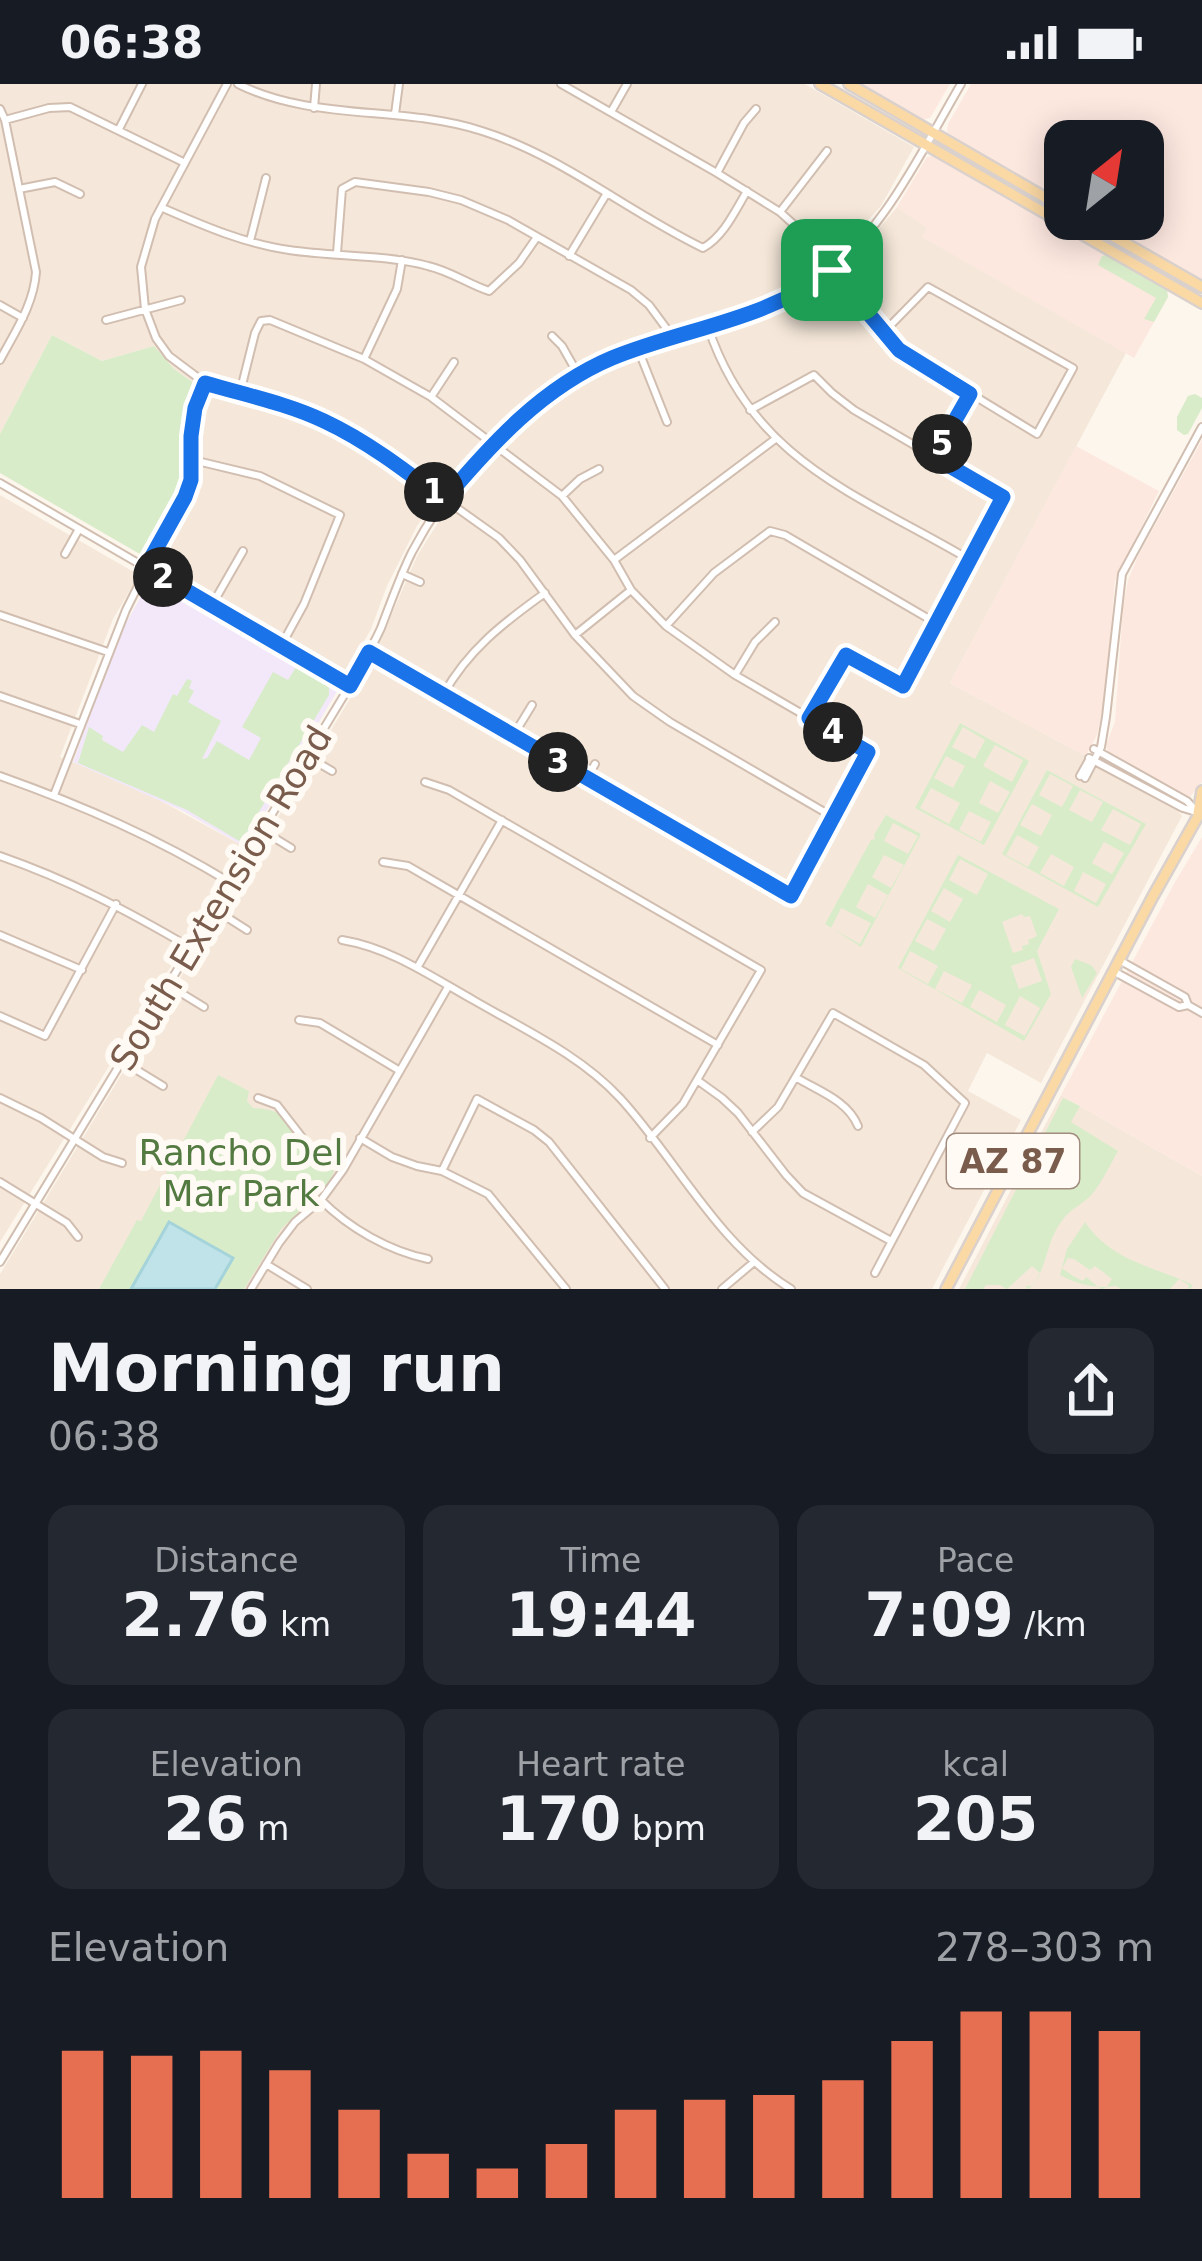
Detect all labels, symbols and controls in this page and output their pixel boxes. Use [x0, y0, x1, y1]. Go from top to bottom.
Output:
text: 06:38 [60, 16, 203, 69]
north arrow [1044, 120, 1164, 240]
map controls [1044, 120, 1164, 240]
pin [781, 219, 883, 321]
icon: arrive [799, 237, 865, 303]
pin: 5 [912, 414, 972, 474]
text: 5 [931, 424, 953, 463]
pin: 1 [404, 462, 464, 522]
text: 1 [423, 472, 445, 511]
pin: 2 [133, 547, 193, 607]
text: 2 [152, 557, 174, 596]
pin: 4 [803, 702, 863, 762]
text: 4 [822, 712, 844, 751]
street label: South Extension Road [102, 718, 340, 1078]
pin: 3 [528, 732, 588, 792]
text: 3 [547, 742, 569, 781]
park label: Rancho Del Mar Park [138, 1132, 344, 1214]
road number: AZ 87 [947, 1134, 1079, 1188]
button: share [1028, 1328, 1154, 1454]
text: Morning run [48, 1330, 505, 1407]
text: 06:38 [48, 1414, 160, 1459]
text: Distance [154, 1541, 298, 1580]
text: Time [561, 1541, 641, 1580]
text: Pace [937, 1541, 1014, 1580]
text: 2.76 [121, 1580, 269, 1650]
text: 19:44 [505, 1580, 696, 1650]
text: 7:09 [865, 1580, 1014, 1650]
text: km [269, 1605, 331, 1644]
text: /km [1014, 1605, 1087, 1644]
text: Elevation [150, 1745, 303, 1784]
text: Heart rate [516, 1745, 686, 1784]
text: kcal [942, 1745, 1009, 1784]
text: 26 [163, 1784, 247, 1854]
text: 170 [496, 1784, 621, 1854]
text: 205 [913, 1784, 1038, 1854]
text: m [247, 1809, 289, 1848]
text: bpm [621, 1809, 706, 1848]
text: Elevation [48, 1925, 229, 1970]
text: 278–303 m [935, 1925, 1154, 1970]

